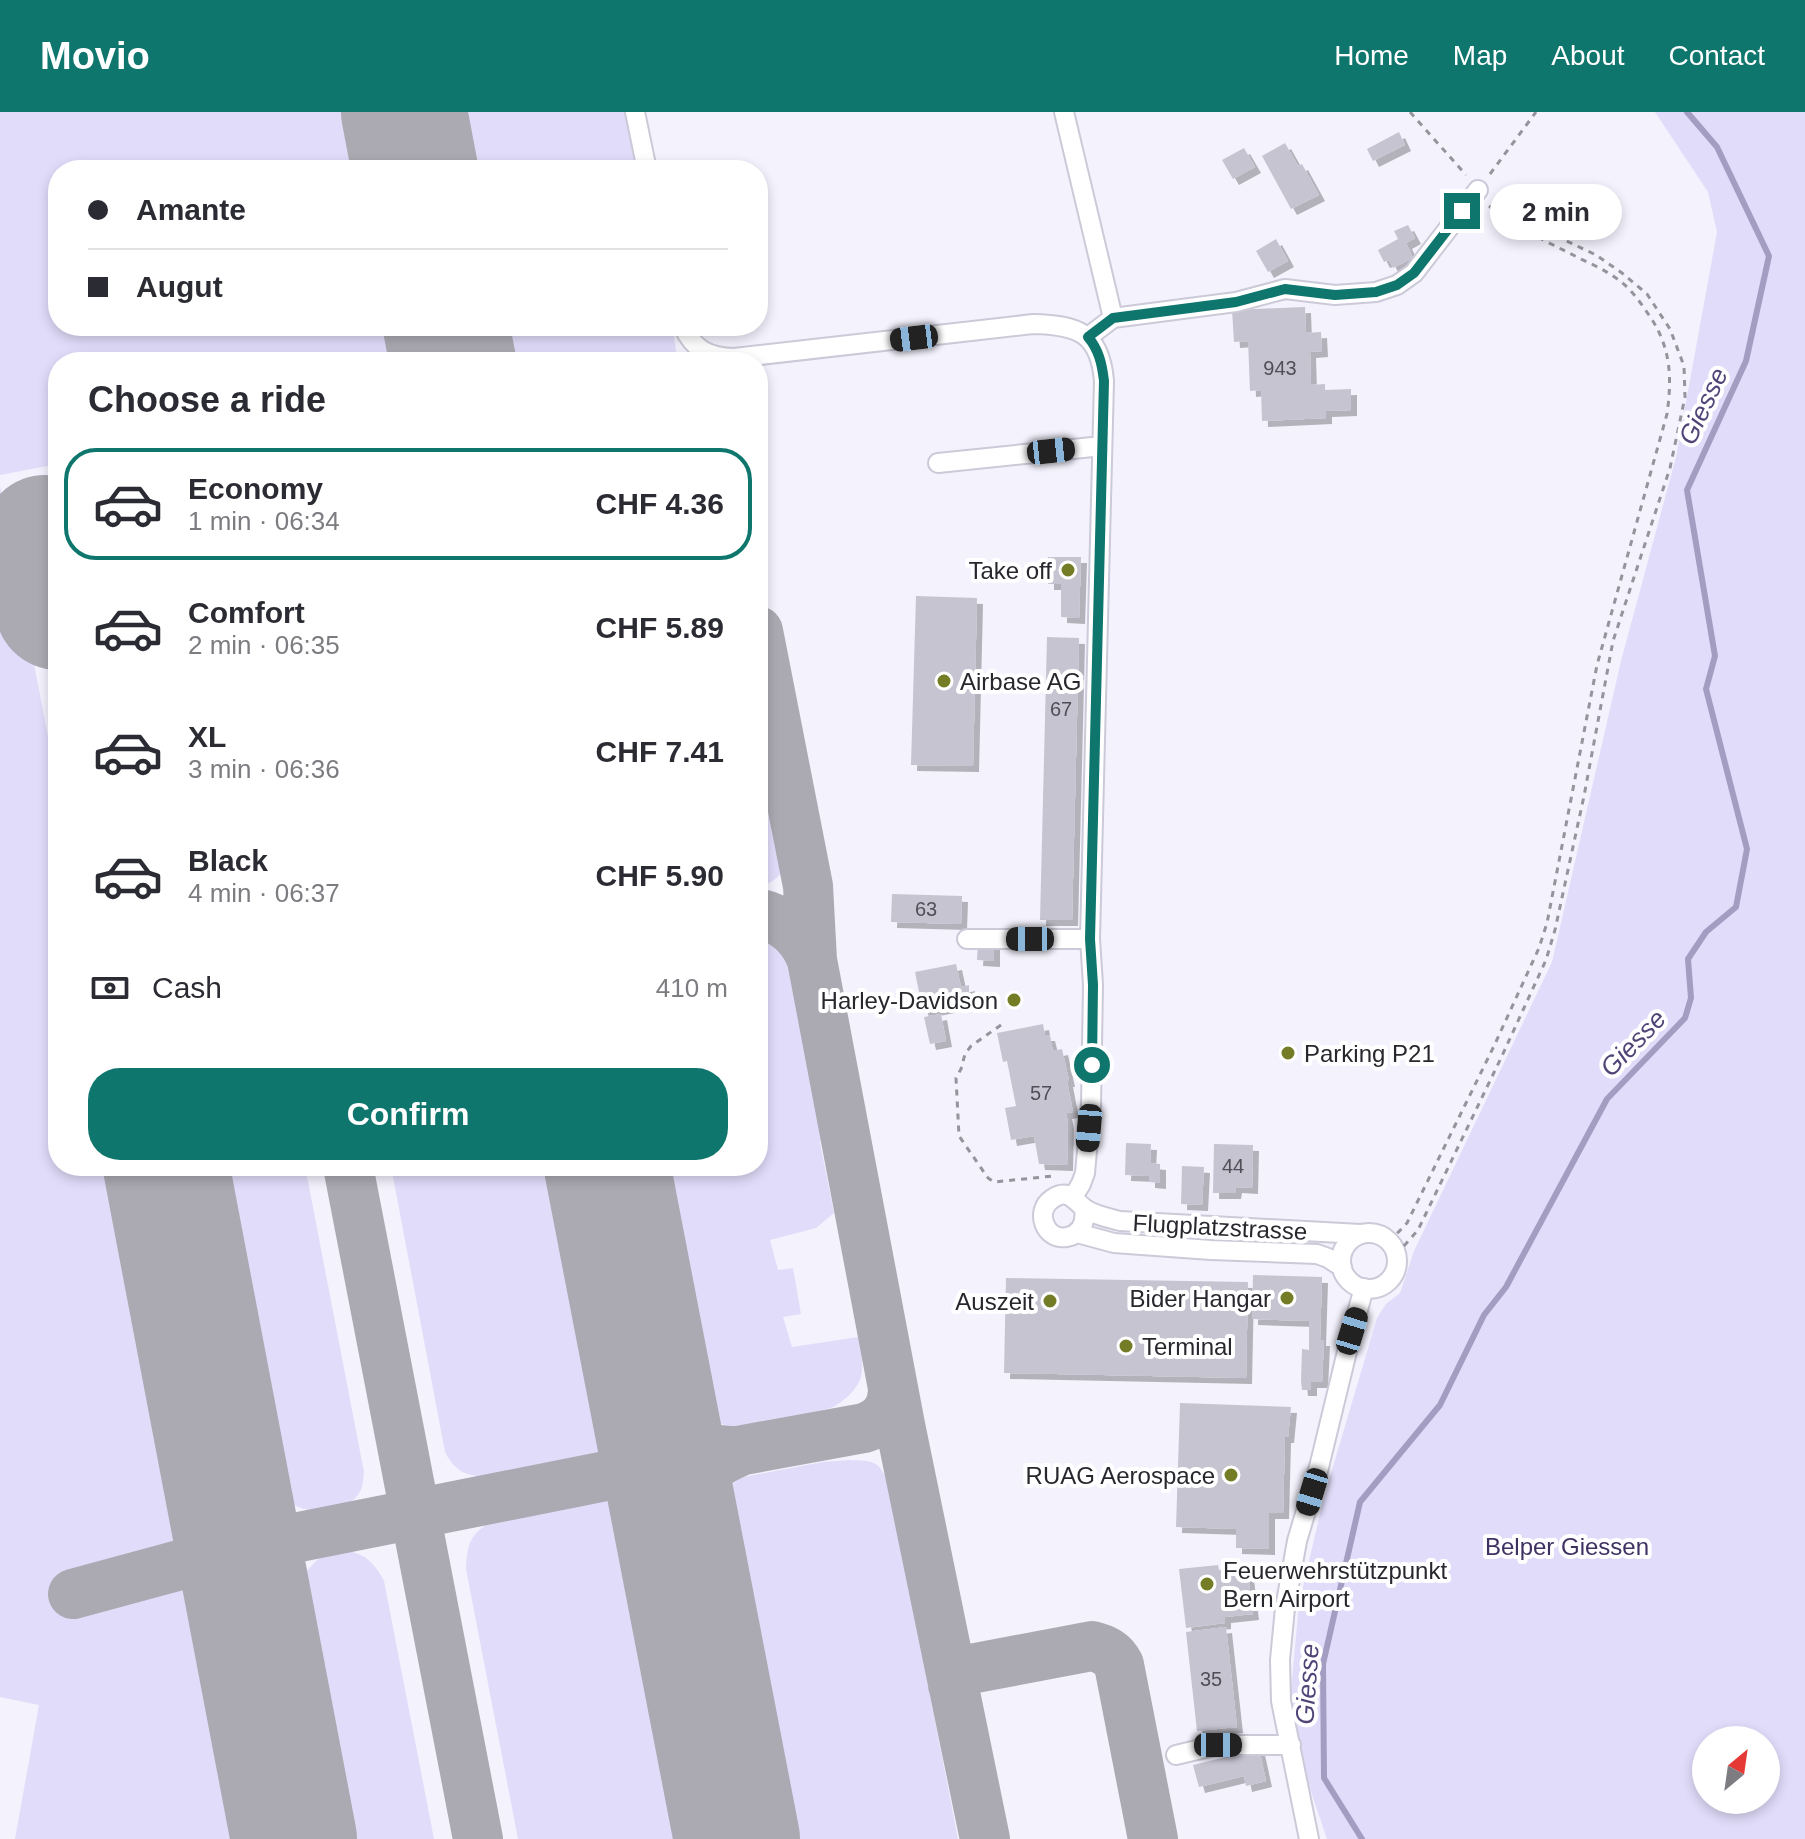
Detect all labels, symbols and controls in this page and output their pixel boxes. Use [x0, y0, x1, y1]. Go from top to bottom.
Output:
text: Movio [40, 35, 150, 77]
text: Home [1334, 40, 1409, 71]
text: Map [1453, 40, 1507, 71]
text: About [1551, 40, 1625, 71]
text: Contact [1669, 40, 1765, 71]
callout: 2 min [1490, 183, 1622, 239]
text: Amante [136, 193, 246, 226]
route end [1444, 193, 1480, 229]
text: 2 min [1522, 197, 1590, 227]
text: Augut [136, 270, 223, 303]
car [889, 323, 939, 353]
house number: 943 [1263, 357, 1297, 379]
water label: Giesse [1672, 363, 1734, 449]
text: Choose a ride [88, 379, 326, 420]
car [1026, 437, 1076, 465]
icon: car [92, 468, 164, 540]
text: Economy [188, 472, 323, 505]
text: CHF 4.36 [596, 487, 724, 520]
text: 1 min · 06:34 [188, 506, 340, 536]
place label: Take off [968, 557, 1052, 584]
marker: Take off [1059, 561, 1077, 579]
icon: car [92, 592, 164, 664]
text: Comfort [188, 596, 305, 629]
text: CHF 5.89 [596, 611, 724, 644]
text: 2 min · 06:35 [188, 630, 340, 660]
place label: Airbase AG [960, 668, 1081, 695]
marker: Airbase AG [935, 672, 953, 690]
house number: 67 [1050, 698, 1072, 720]
icon: car [92, 716, 164, 788]
text: XL [188, 720, 226, 753]
text: CHF 7.41 [596, 735, 724, 768]
text: 3 min · 06:36 [188, 754, 340, 784]
icon: car [92, 840, 164, 912]
text: Black [188, 844, 268, 877]
text: CHF 5.90 [596, 859, 724, 892]
text: 4 min · 06:37 [188, 878, 340, 908]
house number: 63 [915, 898, 937, 920]
car [1006, 927, 1054, 951]
icon: cash [88, 966, 132, 1010]
text: Cash [152, 971, 222, 1004]
text: 410 m [656, 973, 728, 1003]
place label: Harley-Davidson [821, 987, 998, 1014]
marker: Harley-Davidson [1005, 991, 1023, 1009]
water label: Giesse [1594, 1003, 1672, 1083]
place label: Parking P21 [1304, 1040, 1435, 1067]
marker: Parking P21 [1279, 1044, 1297, 1062]
route start [1074, 1047, 1110, 1083]
button: Confirm [88, 1068, 728, 1160]
house number: 57 [1030, 1082, 1052, 1104]
car [1075, 1103, 1103, 1153]
house number: 44 [1222, 1155, 1244, 1177]
street label: Flugplatzstrasse [1132, 1209, 1308, 1245]
place label: Bider Hangar [1130, 1285, 1271, 1312]
place label: Auszeit [955, 1288, 1034, 1315]
marker: Bider Hangar [1278, 1289, 1296, 1307]
marker: Auszeit [1041, 1292, 1059, 1310]
car [1334, 1305, 1370, 1357]
place label: Terminal [1142, 1333, 1233, 1360]
marker: Terminal [1117, 1337, 1135, 1355]
place label: RUAG Aerospace [1026, 1462, 1215, 1489]
marker: RUAG Aerospace [1222, 1466, 1240, 1484]
car [1294, 1466, 1330, 1518]
park label: Belper Giessen [1485, 1533, 1649, 1560]
place label: Feuerwehrstützpunkt Bern Airport [1223, 1557, 1447, 1612]
marker: Feuerwehrstützpunkt Bern Airport [1198, 1575, 1216, 1593]
water label: Giesse [1289, 1643, 1325, 1725]
house number: 35 [1200, 1668, 1222, 1690]
north arrow [1692, 1726, 1780, 1814]
map controls [1692, 1726, 1780, 1814]
car [1194, 1733, 1242, 1757]

